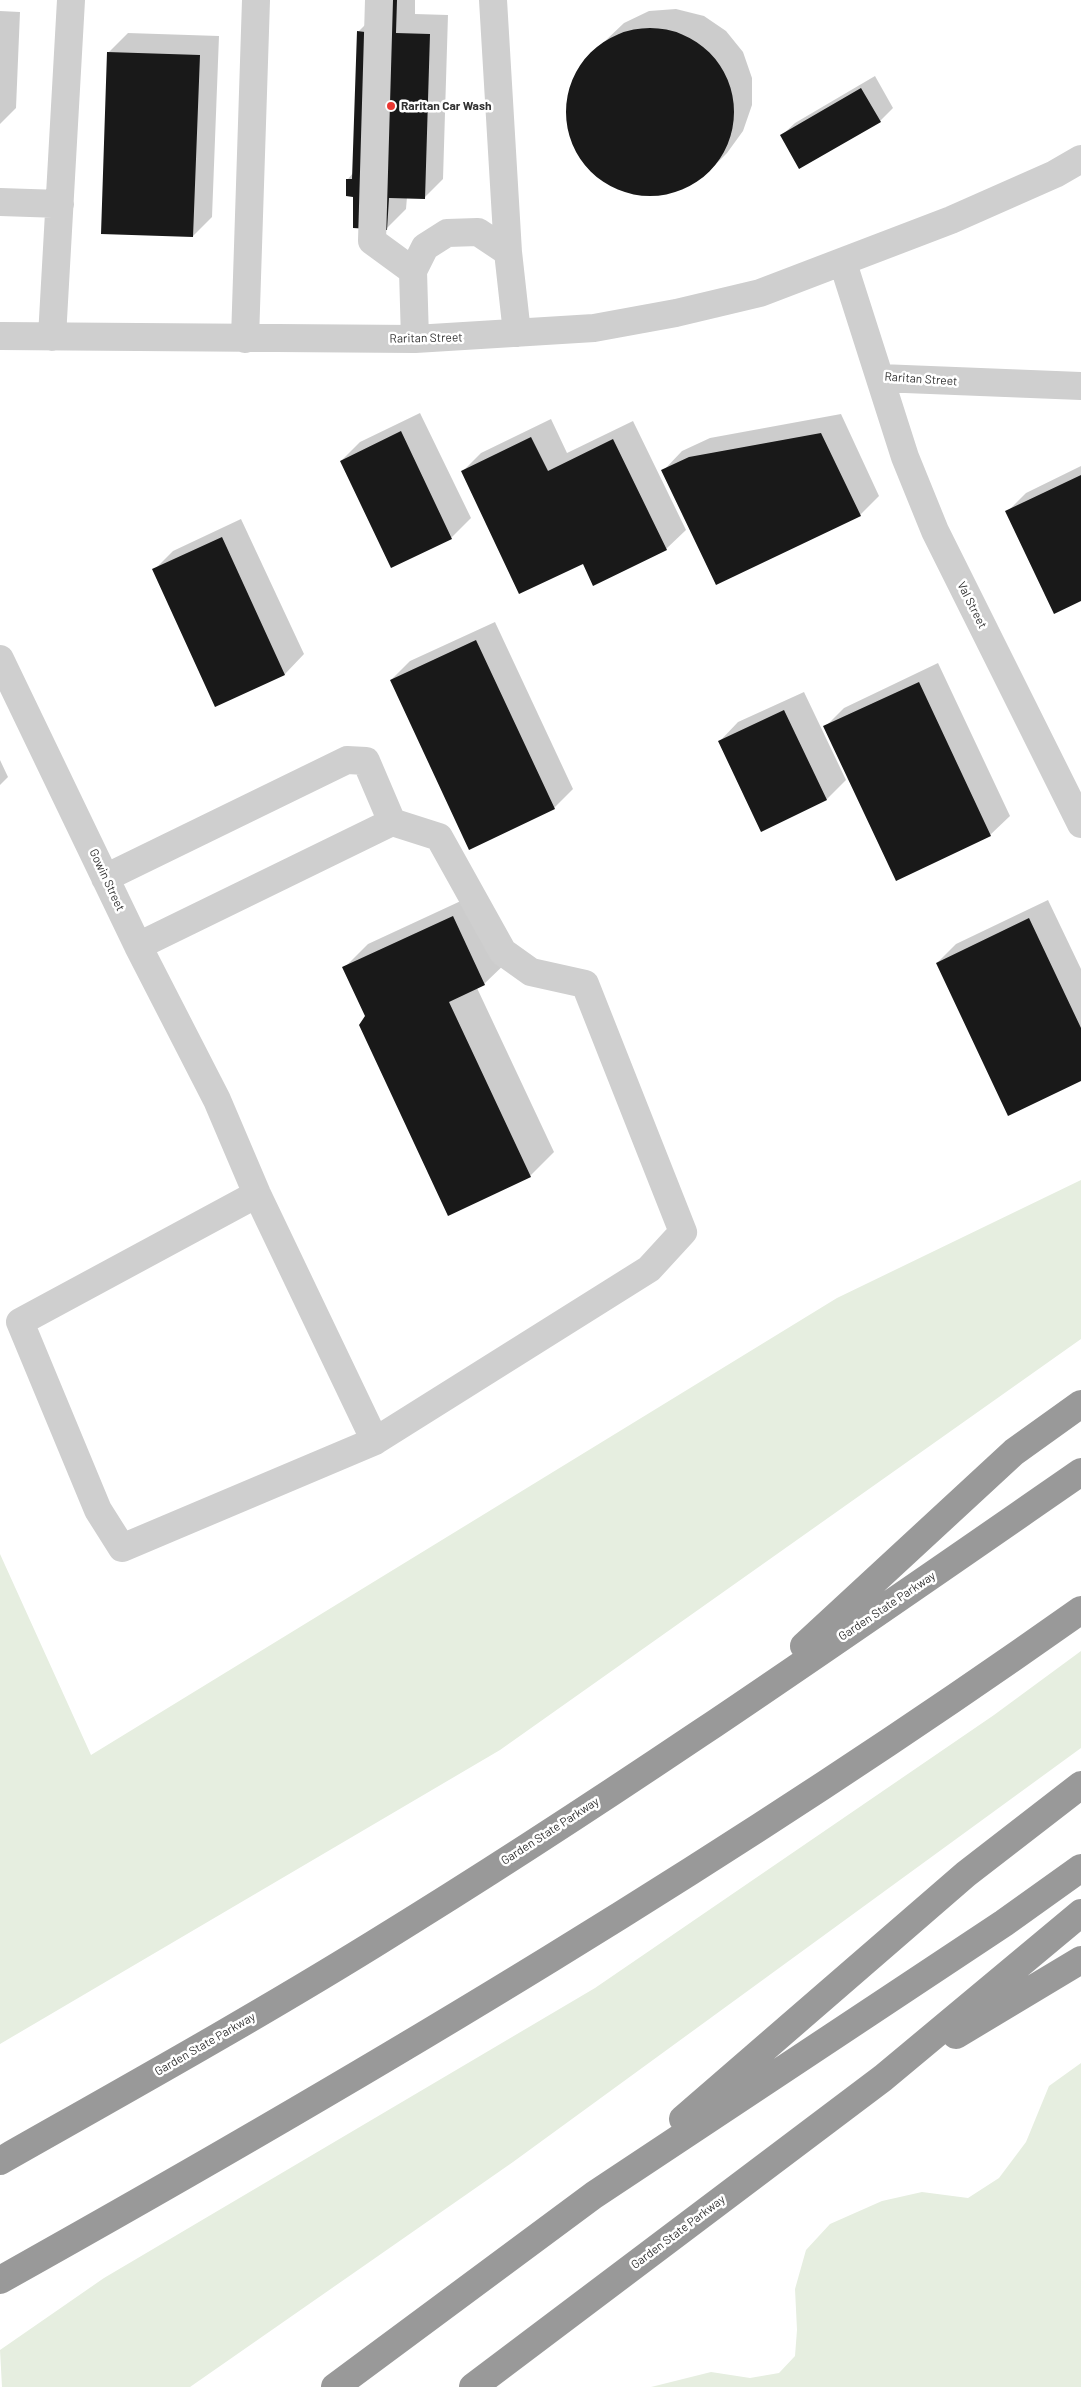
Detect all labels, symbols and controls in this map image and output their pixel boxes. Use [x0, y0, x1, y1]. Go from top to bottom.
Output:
place label: Raritan Car Wash [401, 99, 492, 113]
marker: Raritan Car Wash [385, 100, 397, 112]
street label: Raritan Street [389, 330, 463, 346]
street label: Raritan Street [884, 369, 958, 389]
street label: Val Street [954, 579, 990, 631]
street label: Gowin Street [86, 847, 128, 913]
street label: Garden State Parkway [836, 1568, 938, 1644]
street label: Garden State Parkway [498, 1794, 602, 1868]
street label: Garden State Parkway [152, 2009, 258, 2079]
street label: Garden State Parkway [628, 2192, 728, 2272]

